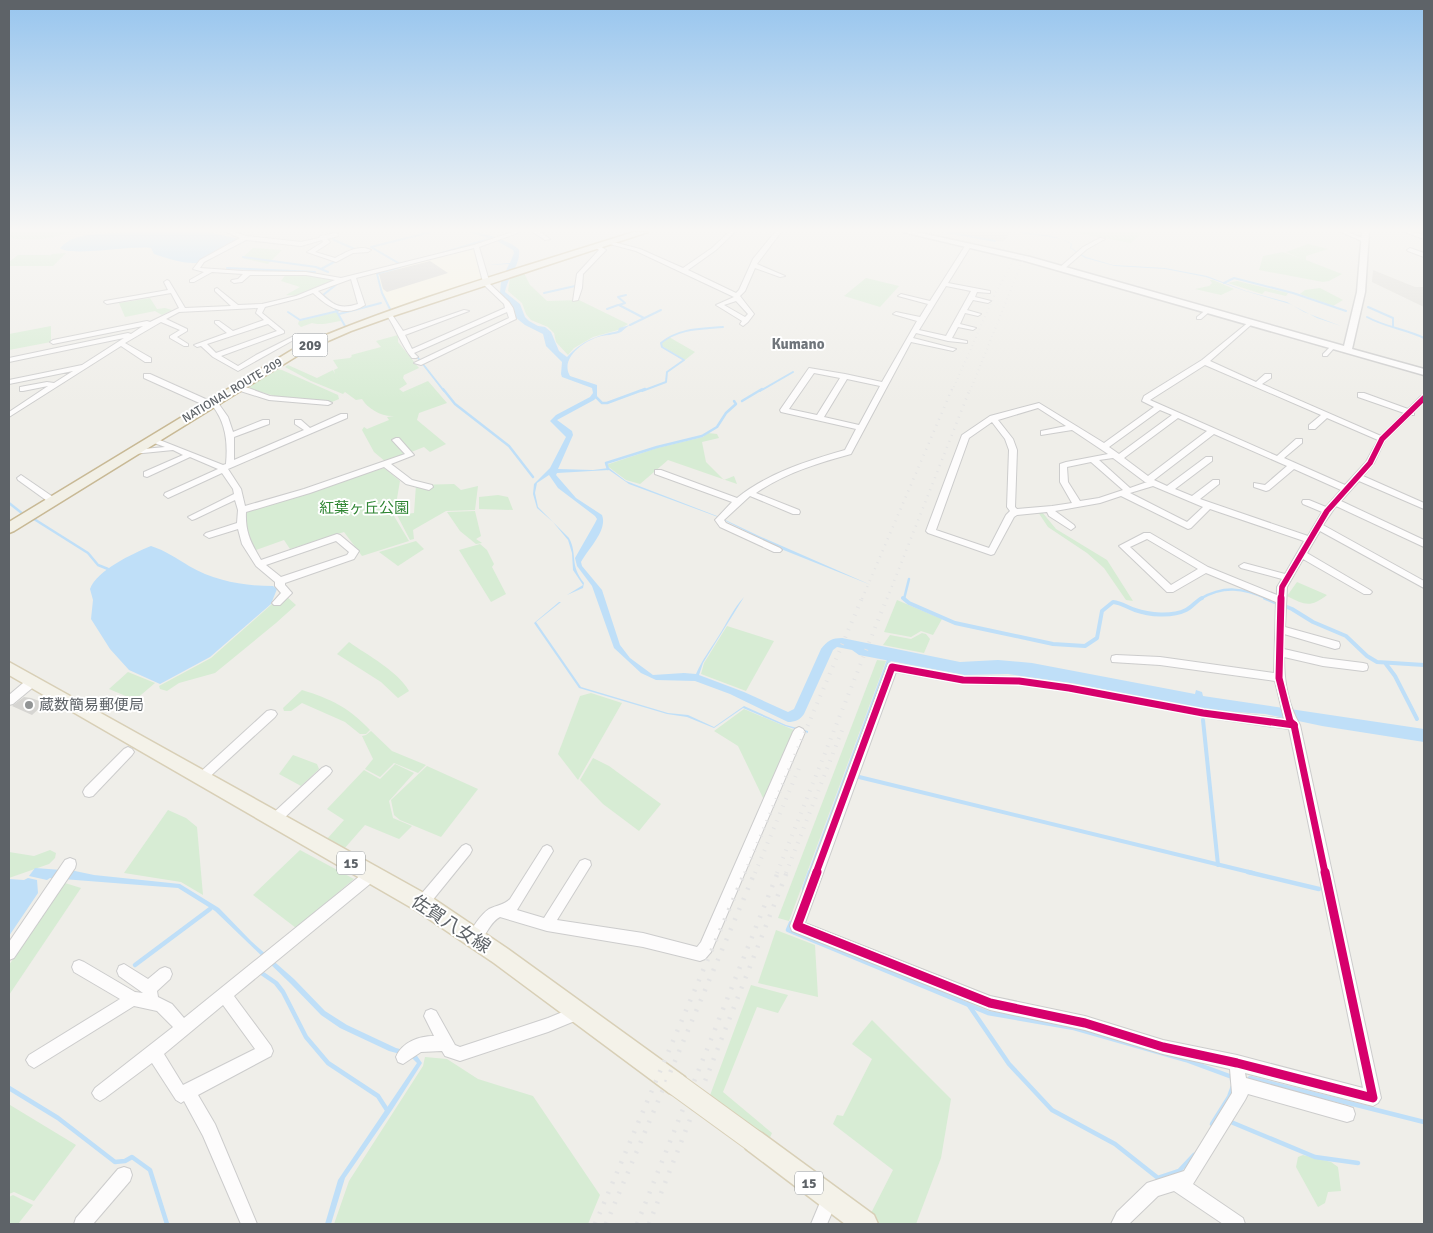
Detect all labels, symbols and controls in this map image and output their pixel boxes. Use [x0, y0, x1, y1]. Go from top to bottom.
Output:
road number: 209 [292, 334, 328, 356]
district label: Kumano [771, 335, 825, 353]
street label: NATIONAL ROUTE 209 [179, 355, 285, 426]
park label: 紅葉ヶ丘公園 [319, 499, 409, 517]
place label: 蔵数簡易郵便局 [39, 696, 144, 714]
marker: 蔵数簡易郵便局 [23, 699, 35, 711]
road number: 15 [337, 851, 365, 874]
street label: 佐賀八女線 [407, 890, 495, 958]
road number: 15 [795, 1172, 823, 1194]

